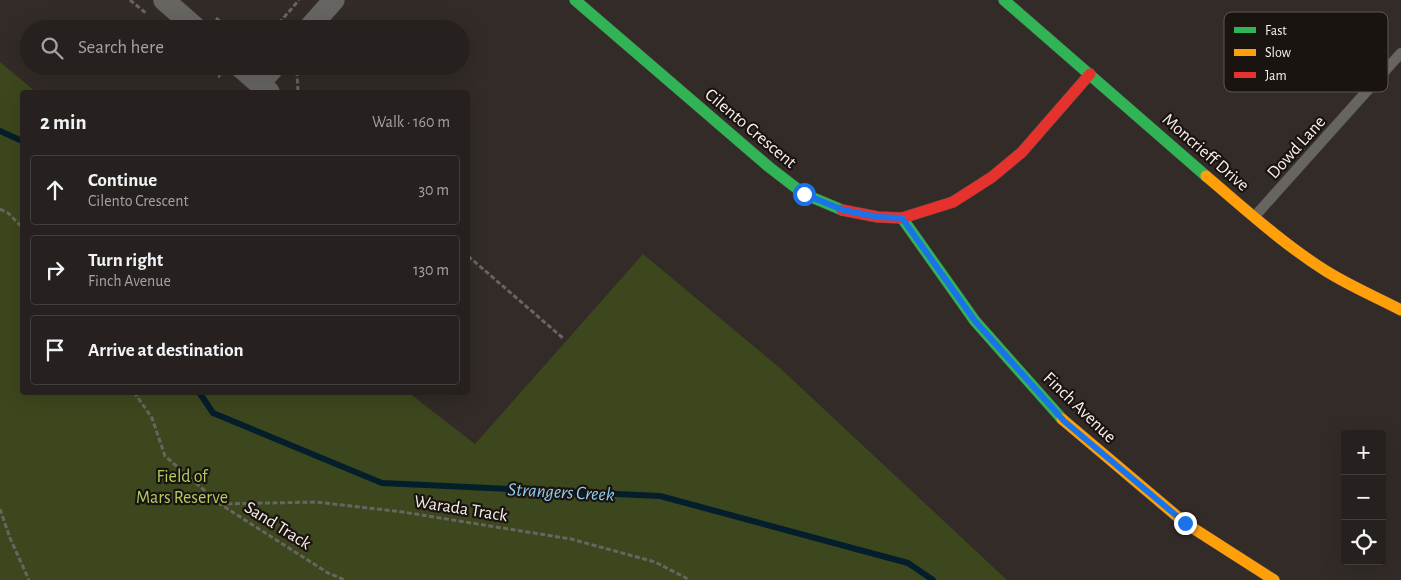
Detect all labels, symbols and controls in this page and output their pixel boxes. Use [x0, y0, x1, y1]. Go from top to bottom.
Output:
legend [1224, 12, 1388, 92]
search box [20, 20, 470, 75]
text: Fast [1265, 24, 1287, 38]
icon: search [38, 34, 66, 62]
text: Search here [78, 38, 164, 57]
text: Slow [1265, 46, 1292, 60]
text: Jam [1265, 69, 1287, 83]
street label: Cilento Crescent [701, 86, 800, 172]
street label: Moncrieff Drive [1159, 110, 1252, 195]
text: 2 min [40, 112, 87, 133]
street label: Dowd Lane [1264, 113, 1329, 183]
text: Walk · 160 m [372, 114, 450, 130]
text: Continue [88, 171, 157, 190]
icon: ahead [41, 176, 69, 204]
text: 30 m [419, 182, 449, 198]
route start [793, 183, 816, 206]
text: Cilento Crescent [88, 193, 189, 209]
text: Turn right [88, 251, 163, 270]
icon: right [41, 256, 69, 284]
text: 130 m [413, 262, 449, 278]
text: Finch Avenue [88, 273, 171, 289]
icon: arrive [41, 336, 69, 364]
text: Arrive at destination [88, 341, 244, 360]
street label: Finch Avenue [1040, 369, 1119, 447]
map controls [1341, 430, 1386, 565]
button: + [1341, 430, 1386, 475]
park label: Field of Mars Reserve [136, 468, 228, 507]
button: − [1341, 475, 1386, 520]
water label: Strangers Creek [507, 480, 615, 505]
street label: Warada Track [413, 493, 510, 525]
street label: Sand Track [241, 498, 315, 554]
route end [1174, 512, 1197, 535]
button: locate [1341, 520, 1386, 565]

